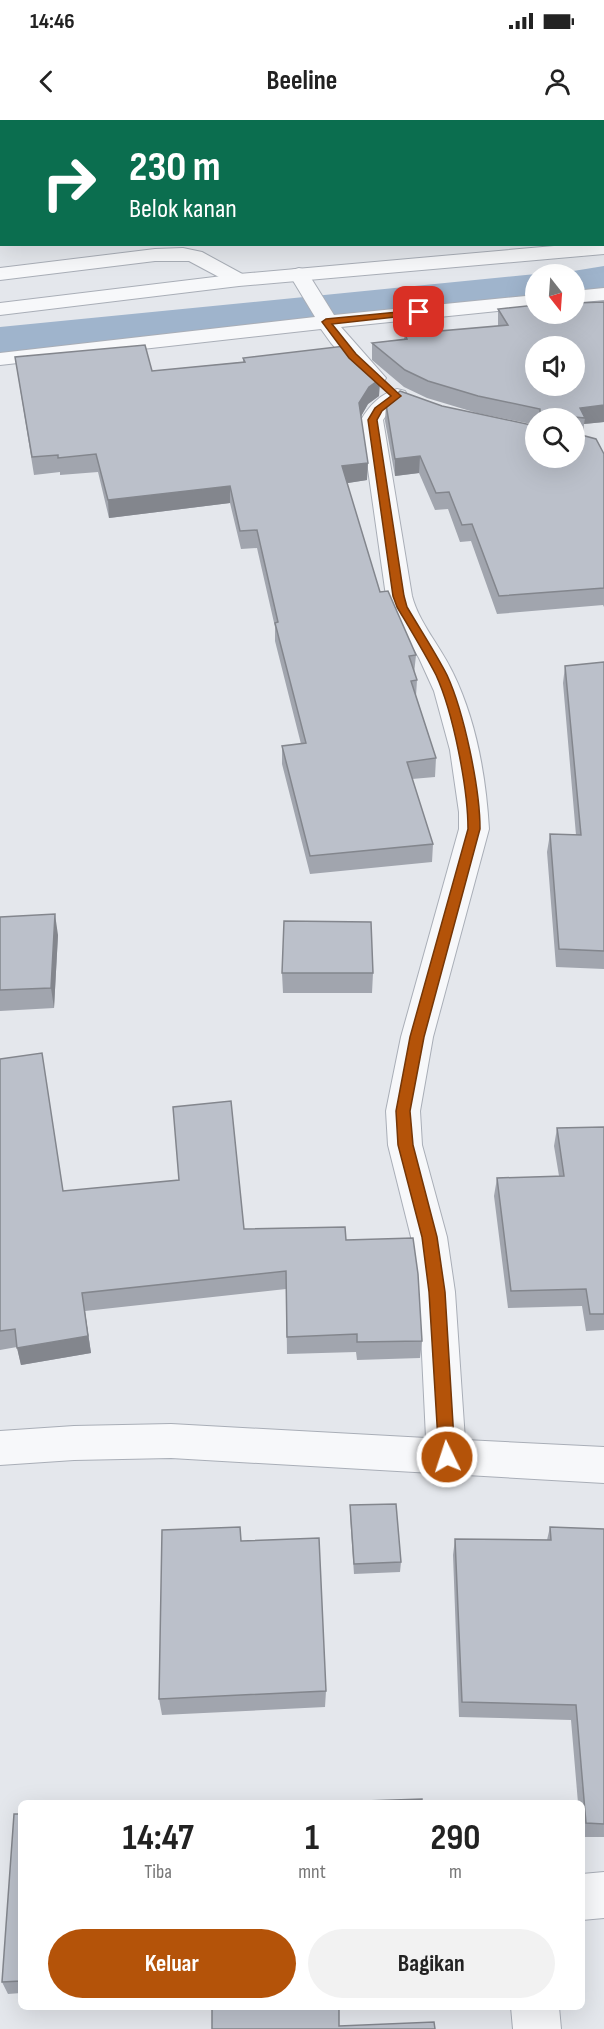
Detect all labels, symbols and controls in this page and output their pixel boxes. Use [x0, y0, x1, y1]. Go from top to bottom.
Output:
text: 14:46 [30, 8, 75, 35]
icon: back [30, 65, 63, 98]
text: Beeline [267, 65, 337, 97]
icon: person [541, 65, 574, 98]
text: 230 m [129, 142, 221, 193]
icon: right [30, 144, 108, 222]
text: Belok kanan [129, 193, 237, 225]
north arrow [525, 264, 585, 324]
map controls [525, 264, 585, 468]
pin [393, 286, 444, 337]
icon: arrive [402, 295, 435, 328]
button: sound [525, 336, 585, 396]
button: search [525, 408, 585, 468]
position arrow [415, 1425, 479, 1489]
text: 14:47 [123, 1817, 194, 1860]
text: 1 [305, 1817, 319, 1860]
text: 290 [430, 1817, 480, 1860]
text: Tiba [144, 1860, 172, 1884]
text: mnt [298, 1860, 326, 1884]
text: m [449, 1860, 462, 1884]
button: Keluar [48, 1929, 296, 1998]
button: Bagikan [308, 1929, 555, 1998]

